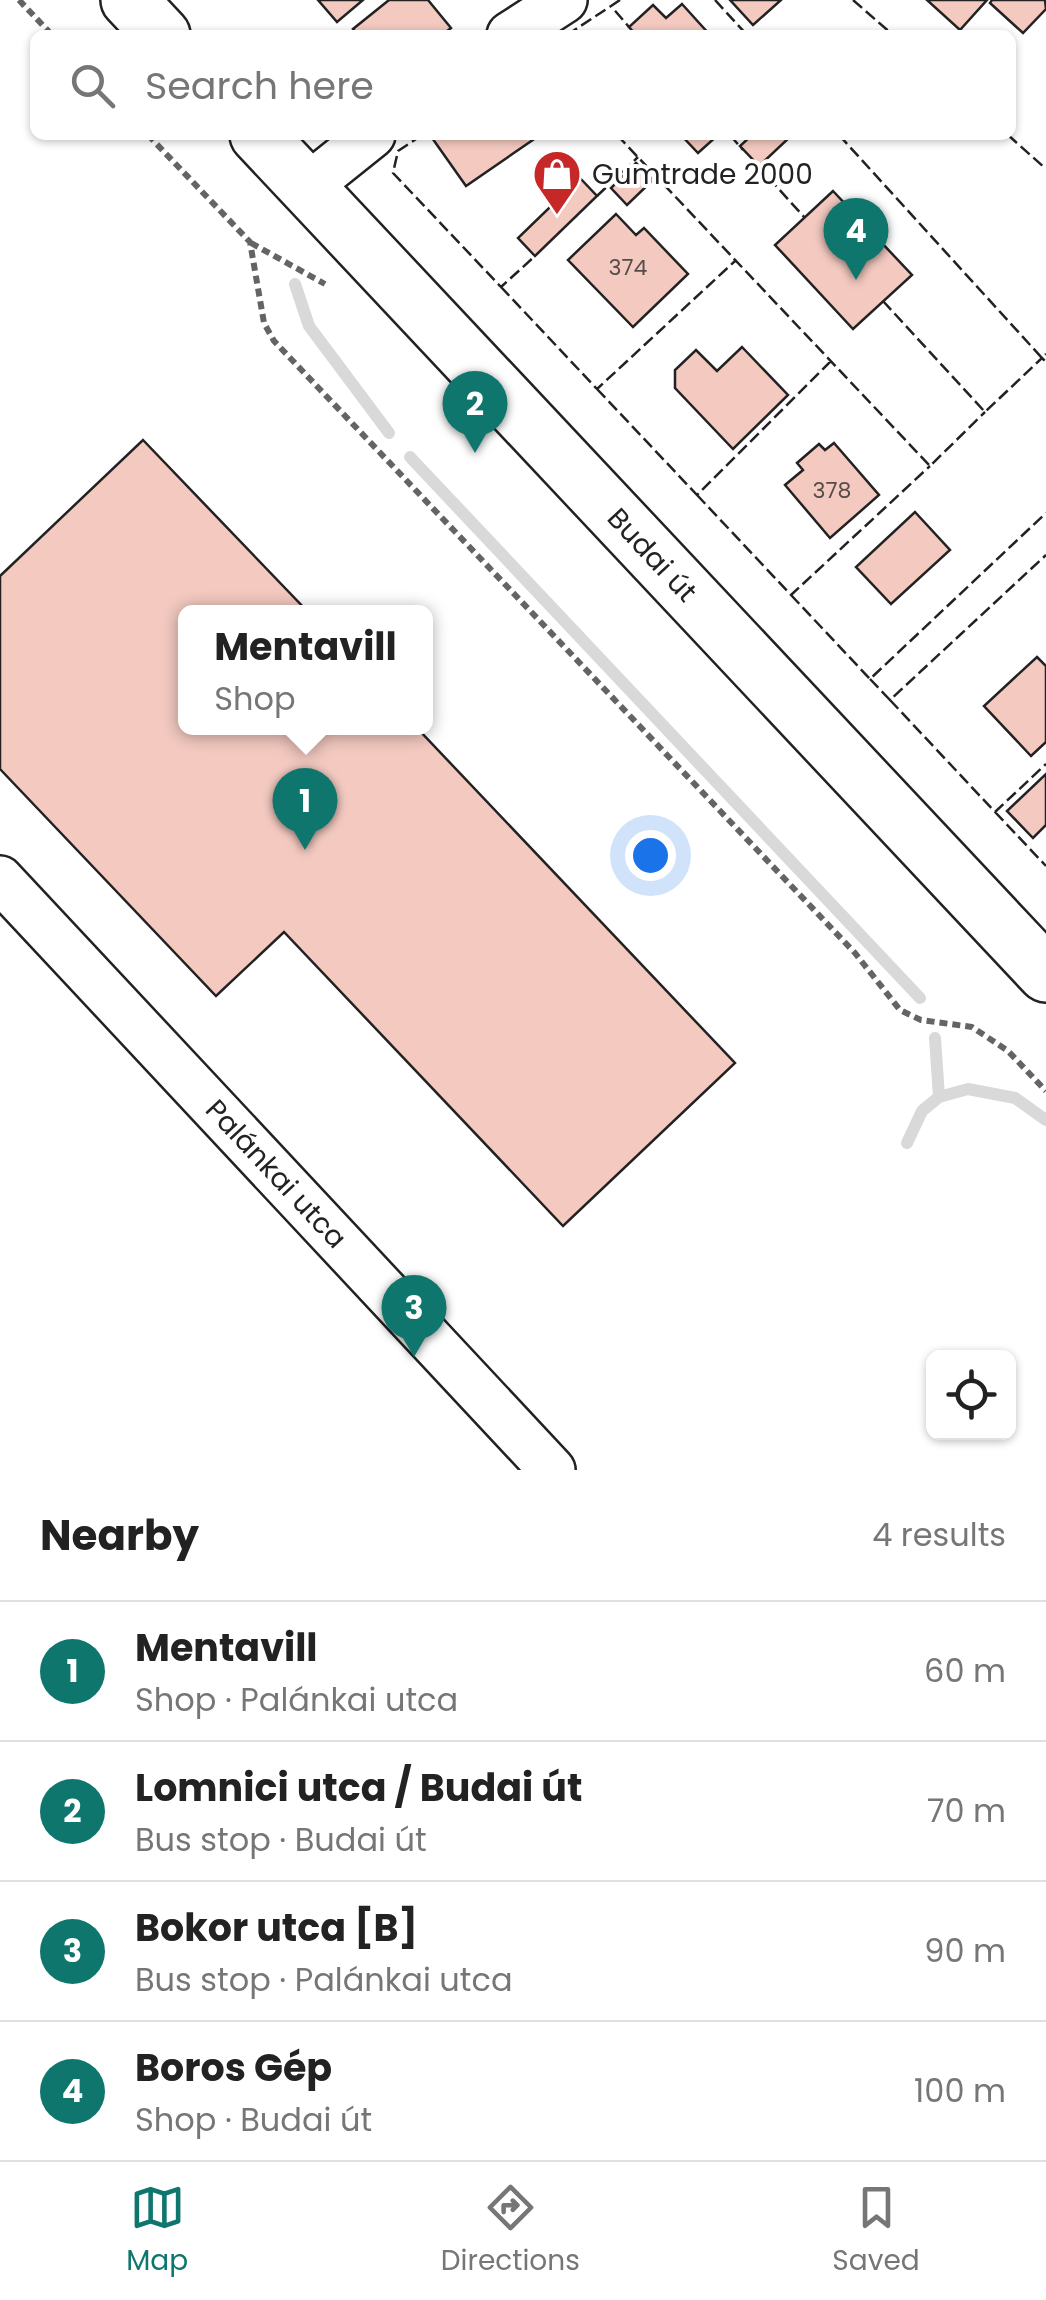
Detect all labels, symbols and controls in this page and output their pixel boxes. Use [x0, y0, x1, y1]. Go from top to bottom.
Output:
search box [30, 30, 1016, 140]
icon: search [65, 58, 120, 113]
text: Search here [145, 59, 374, 112]
shop icon: Gumtrade 2000 [531, 148, 583, 216]
place label: Gumtrade 2000 [592, 155, 813, 194]
pin: 4 [824, 198, 888, 280]
house number: 374 [609, 252, 648, 283]
pin: 2 [442, 370, 508, 453]
house number: 378 [813, 475, 851, 506]
street label: Budai út [598, 499, 706, 611]
popup [178, 605, 433, 735]
text: Mentavill [214, 620, 397, 673]
text: Shop [214, 676, 296, 721]
pin: 1 [272, 768, 338, 850]
your location [625, 830, 676, 881]
street label: Palánkai utca [197, 1091, 355, 1257]
pin: 3 [382, 1274, 446, 1357]
map controls [926, 1350, 1016, 1440]
button: locate [926, 1350, 1016, 1440]
text: Nearby [40, 1506, 199, 1565]
text: 4 results [872, 1512, 1006, 1557]
text: Mentavill [135, 1621, 318, 1674]
text: 1 [66, 1648, 79, 1693]
text: 60 m [924, 1648, 1006, 1693]
text: Shop · Palánkai utca [135, 1677, 458, 1722]
text: Lomnici utca / Budai út [135, 1761, 582, 1814]
text: 2 [63, 1788, 82, 1833]
text: 70 m [927, 1788, 1006, 1833]
text: Bus stop · Budai út [135, 1817, 427, 1862]
text: Bokor utca [B] [135, 1901, 418, 1954]
text: 3 [63, 1928, 82, 1973]
text: 90 m [924, 1928, 1006, 1973]
text: Bus stop · Palánkai utca [135, 1957, 513, 2002]
text: Boros Gép [135, 2041, 332, 2094]
text: 4 [62, 2068, 83, 2113]
text: 100 m [914, 2068, 1006, 2113]
text: Shop · Budai út [135, 2097, 372, 2142]
tab: Map [126, 2180, 188, 2282]
tab: Directions [441, 2180, 580, 2282]
tab: Saved [832, 2180, 920, 2282]

